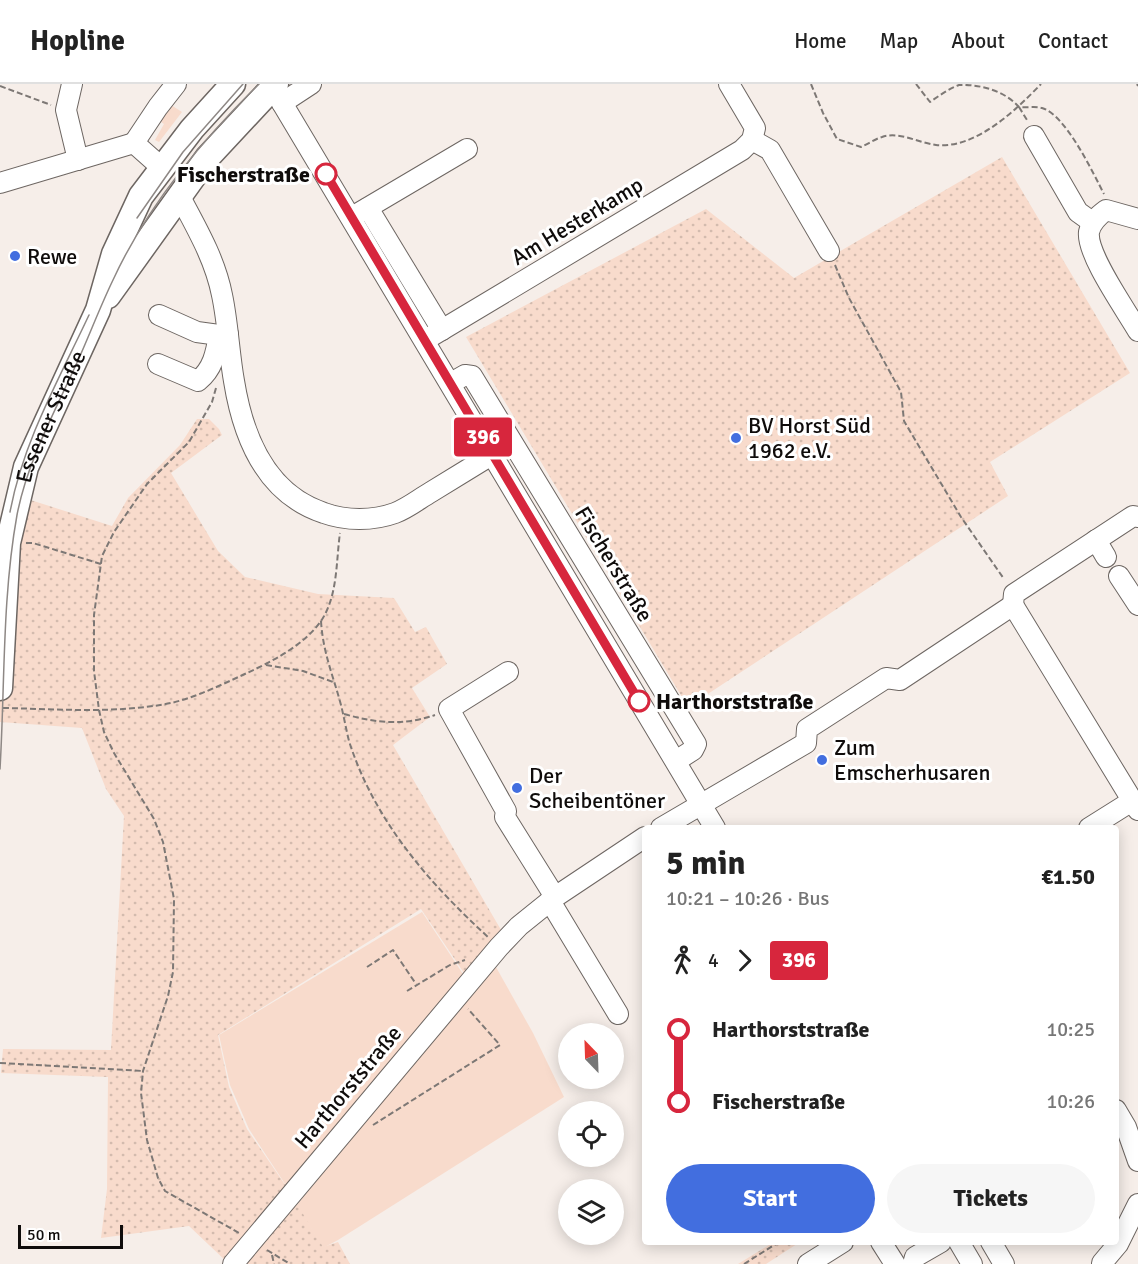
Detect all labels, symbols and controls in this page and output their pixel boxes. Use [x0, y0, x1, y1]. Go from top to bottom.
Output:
text: Hopline [30, 24, 125, 58]
text: Home [794, 28, 847, 54]
text: Map [880, 28, 918, 54]
text: About [951, 28, 1005, 54]
text: Contact [1038, 28, 1108, 54]
place label: Fischerstraße [177, 161, 310, 188]
marker: Fischerstraße [315, 163, 337, 185]
street label: Am Hesterkamp [506, 171, 648, 271]
place label: Rewe [27, 243, 77, 270]
marker: Rewe [8, 249, 22, 263]
street label: Essener Straße [9, 346, 91, 485]
place label: BV Horst Süd 1962 e.V. [748, 412, 871, 464]
line badge: 396 [448, 418, 518, 456]
text: 396 [466, 424, 500, 450]
marker: BV Horst Süd 1962 e.V. [729, 431, 743, 445]
street label: Fischerstraße [569, 501, 659, 627]
place label: Harthorststraße [656, 688, 814, 715]
marker: Harthorststraße [628, 690, 650, 712]
place label: Zum Emscherhusaren [834, 734, 991, 786]
marker: Zum Emscherhusaren [815, 753, 829, 767]
place label: Der Scheibentöner [529, 762, 665, 814]
marker: Der Scheibentöner [510, 781, 524, 795]
text: 5 min [666, 843, 746, 884]
text: €1.50 [1041, 863, 1095, 890]
text: 10:21 – 10:26 · Bus [666, 886, 829, 911]
icon: walk [666, 944, 699, 977]
icon: forward [728, 944, 761, 977]
text: 396 [782, 947, 816, 973]
text: 4 [708, 948, 719, 973]
text: Harthorststraße [712, 1016, 870, 1043]
text: 10:25 [1046, 1017, 1095, 1042]
street label: Harthorststraße [289, 1020, 407, 1154]
north arrow [558, 1023, 624, 1089]
map controls [558, 1023, 624, 1245]
text: Fischerstraße [712, 1088, 845, 1115]
text: 10:26 [1046, 1089, 1095, 1114]
button: locate [558, 1101, 624, 1167]
button: Start [666, 1164, 875, 1233]
button: Tickets [887, 1164, 1095, 1233]
button: layers [558, 1179, 624, 1245]
scale bar [18, 1222, 123, 1250]
text: 50 m [27, 1225, 61, 1245]

